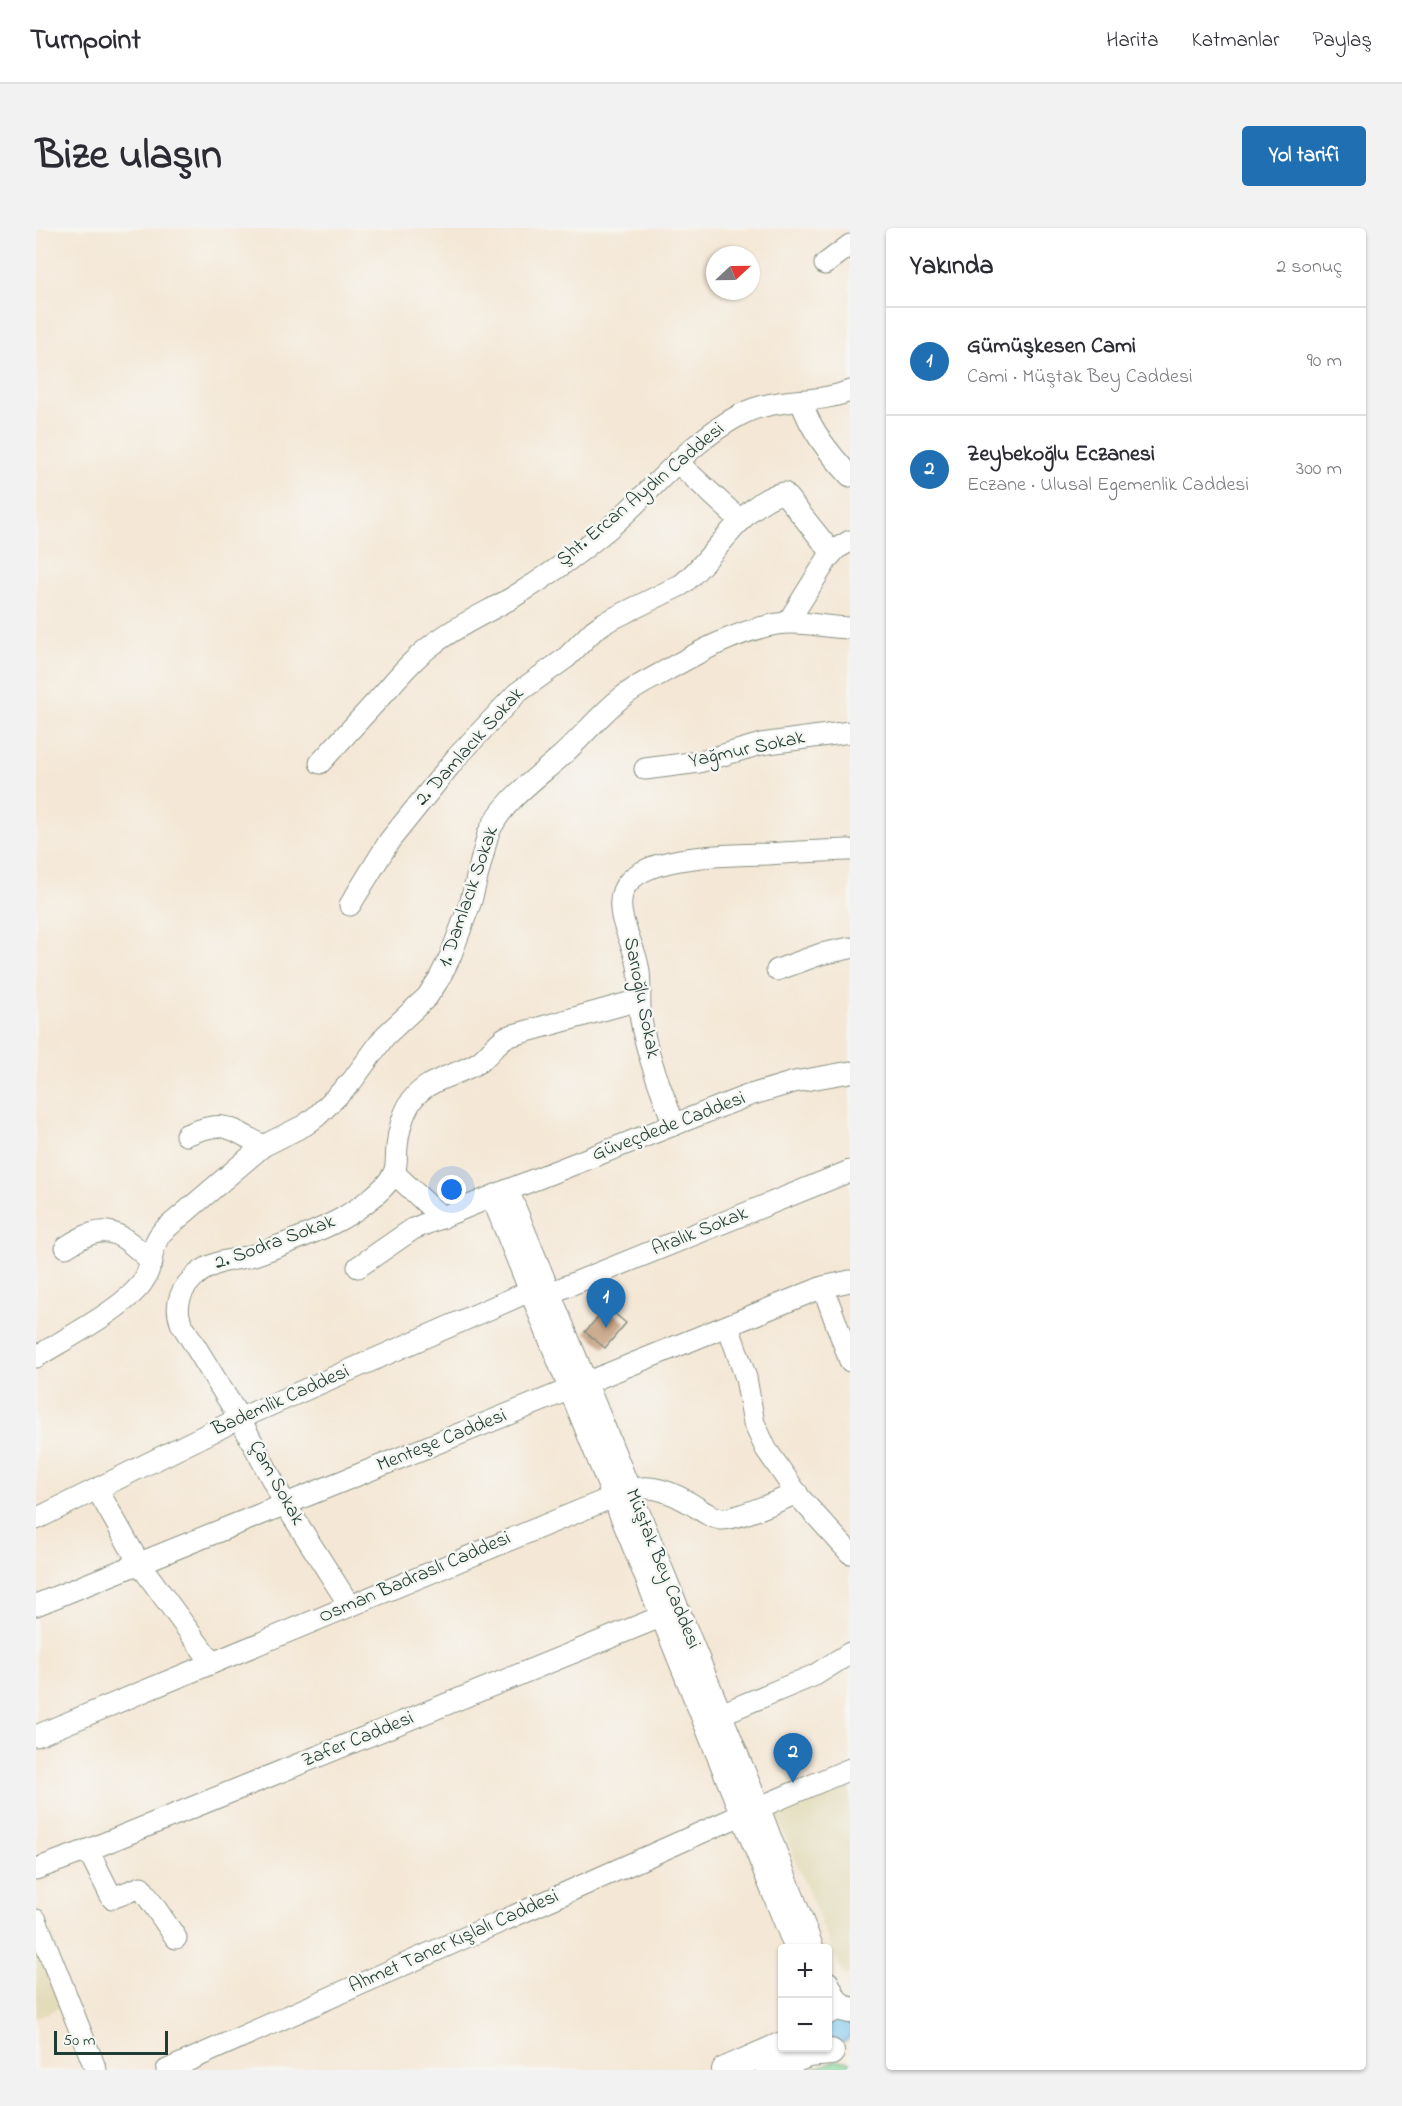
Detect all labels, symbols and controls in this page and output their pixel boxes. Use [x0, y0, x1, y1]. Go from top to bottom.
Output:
text: Turnpoint [30, 21, 141, 62]
text: Harita [1106, 26, 1159, 56]
text: Katmanlar [1192, 26, 1280, 56]
text: Paylaş [1313, 26, 1372, 56]
text: Bize ulaşın [36, 126, 222, 187]
button: Yol tarifi [1242, 126, 1366, 186]
north arrow [706, 246, 760, 300]
text: Yakında [910, 248, 994, 286]
text: 2 sonuç [1276, 253, 1342, 282]
text: Gümüşkesen Cami [967, 331, 1136, 363]
text: 1 [926, 347, 933, 376]
text: 90 m [1307, 347, 1342, 376]
text: Cami · Müştak Bey Caddesi [967, 363, 1193, 392]
street label: Şht. Ercan Aydın Caddesi [551, 416, 731, 574]
text: Zeybekoğlu Eczanesi [967, 439, 1155, 471]
text: 2 [925, 455, 934, 484]
text: 300 m [1296, 455, 1342, 484]
text: Eczane · Ulusal Egemenlik Caddesi [967, 471, 1249, 500]
street label: 2. Damlacık Sokak [409, 681, 532, 813]
street label: Yağmur Sokak [686, 723, 808, 777]
street label: 1. Damlacık Sokak [431, 822, 507, 972]
street label: Sarıoğlu Sokak [614, 935, 667, 1061]
street label: Güveçdede Caddesi [588, 1084, 750, 1170]
your location [437, 1175, 466, 1204]
street label: Aralık Sokak [648, 1200, 752, 1264]
street label: 2. Sodra Sokak [211, 1208, 340, 1278]
pin: 1 [586, 1278, 626, 1328]
street label: Bademlik Caddesi [207, 1358, 354, 1445]
street label: Menteşe Caddesi [373, 1402, 511, 1480]
street label: Çam Sokak [241, 1435, 311, 1531]
street label: Müştak Bey Caddesi [617, 1485, 707, 1653]
street label: Osman Badraslı Caddesi [314, 1524, 516, 1632]
street label: Zafer Caddesi [298, 1704, 418, 1776]
pin: 2 [774, 1734, 813, 1783]
street label: Ahmet Taner Kışlalı Caddesi [344, 1883, 564, 2001]
map controls [778, 1944, 832, 2052]
button: + [778, 1944, 832, 1998]
button: − [778, 1998, 832, 2052]
scale bar [54, 2028, 168, 2056]
text: 50 m [63, 2029, 95, 2053]

